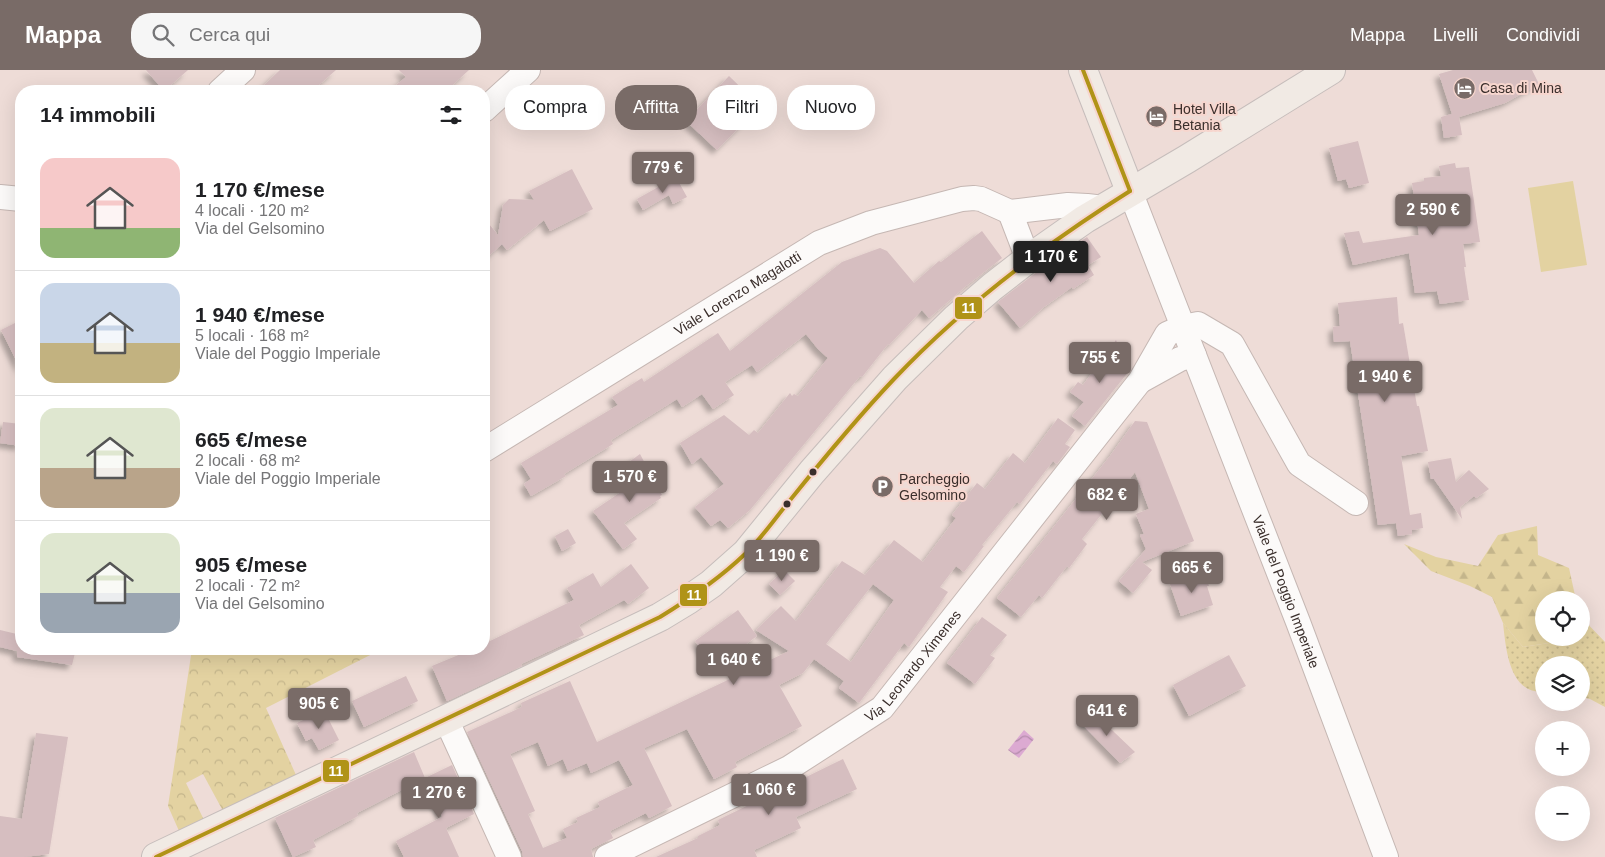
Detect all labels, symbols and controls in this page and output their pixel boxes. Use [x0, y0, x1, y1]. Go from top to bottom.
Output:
search box [131, 13, 481, 58]
text: Mappa [25, 21, 101, 48]
icon: search [149, 21, 177, 49]
text: Cerca qui [189, 24, 270, 45]
text: Mappa [1350, 25, 1405, 45]
text: Livelli [1433, 25, 1478, 45]
text: Condividi [1506, 25, 1580, 45]
hotel icon: Casa di Mina [1452, 76, 1476, 100]
place label: Casa di Mina [1480, 80, 1562, 96]
chip: Compra [505, 85, 605, 130]
chip: Affitta [615, 85, 697, 130]
chip: Filtri [707, 85, 777, 130]
chip: Nuovo [787, 85, 875, 130]
icon: filters [437, 101, 465, 129]
place label: Hotel Villa Betania [1173, 101, 1236, 133]
text: 14 immobili [40, 103, 156, 126]
hotel icon: Hotel Villa Betania [1145, 105, 1169, 129]
pin: 779 € [628, 152, 698, 194]
text: 779 € [643, 159, 683, 176]
icon: home [80, 178, 140, 238]
text: 1 170 €/mese [195, 178, 325, 201]
pin: 2 590 € [1387, 194, 1479, 236]
text: 2 590 € [1406, 201, 1460, 218]
text: 4 locali · 120 m² [195, 202, 309, 219]
text: Via del Gelsomino [195, 220, 325, 237]
pin: 1 170 € [1005, 240, 1097, 283]
street label: Viale Lorenzo Magalotti [671, 248, 804, 339]
text: 1 170 € [1024, 248, 1078, 265]
line badge: 11 [954, 296, 983, 320]
text: 11 [962, 300, 977, 316]
icon: home [80, 303, 140, 363]
text: 1 940 €/mese [195, 303, 325, 326]
text: 5 locali · 168 m² [195, 327, 309, 344]
pin: 755 € [1065, 342, 1135, 384]
text: Viale del Poggio Imperiale [195, 345, 381, 362]
text: 755 € [1080, 349, 1120, 366]
pin: 1 940 € [1339, 360, 1431, 403]
text: 1 940 € [1358, 368, 1412, 385]
icon: home [80, 428, 140, 488]
text: 665 €/mese [195, 428, 307, 451]
text: 2 locali · 68 m² [195, 452, 300, 469]
pin: 1 570 € [584, 460, 676, 503]
unlabelled marker [808, 467, 818, 477]
text: 1 570 € [603, 468, 657, 485]
text: Viale del Poggio Imperiale [195, 470, 381, 487]
place label: Parcheggio Gelsomino [899, 471, 970, 503]
parking icon: Parcheggio Gelsomino [871, 475, 895, 499]
pin: 682 € [1072, 478, 1142, 521]
text: 682 € [1087, 486, 1127, 503]
unlabelled marker [782, 499, 792, 509]
street label: Viale del Poggio Imperiale [1249, 513, 1323, 671]
pin: 1 190 € [736, 540, 828, 582]
text: 1 190 € [755, 547, 809, 564]
pin: 665 € [1157, 552, 1227, 594]
icon: home [80, 553, 140, 613]
text: 905 €/mese [195, 553, 307, 576]
text: 665 € [1172, 559, 1212, 576]
text: 2 locali · 72 m² [195, 577, 300, 594]
line badge: 11 [679, 583, 708, 607]
text: 11 [687, 587, 702, 603]
map controls [1535, 591, 1590, 841]
button: locate [1535, 591, 1590, 646]
text: Via del Gelsomino [195, 595, 325, 612]
street label: Via Leonardo Ximenes [862, 607, 964, 725]
pin: 1 640 € [688, 644, 780, 686]
text: 1 640 € [707, 651, 761, 668]
button: layers [1535, 656, 1590, 711]
pin: 905 € [284, 688, 354, 730]
pin: 641 € [1072, 694, 1142, 737]
text: 905 € [299, 695, 339, 712]
text: 641 € [1087, 702, 1127, 719]
button: + [1535, 721, 1590, 776]
line badge: 11 [322, 759, 350, 783]
text: 11 [329, 763, 344, 779]
pin: 1 060 € [723, 774, 815, 816]
pin: 1 270 € [393, 776, 485, 819]
text: 1 060 € [742, 781, 796, 798]
text: 1 270 € [412, 784, 466, 801]
button: − [1535, 786, 1590, 841]

